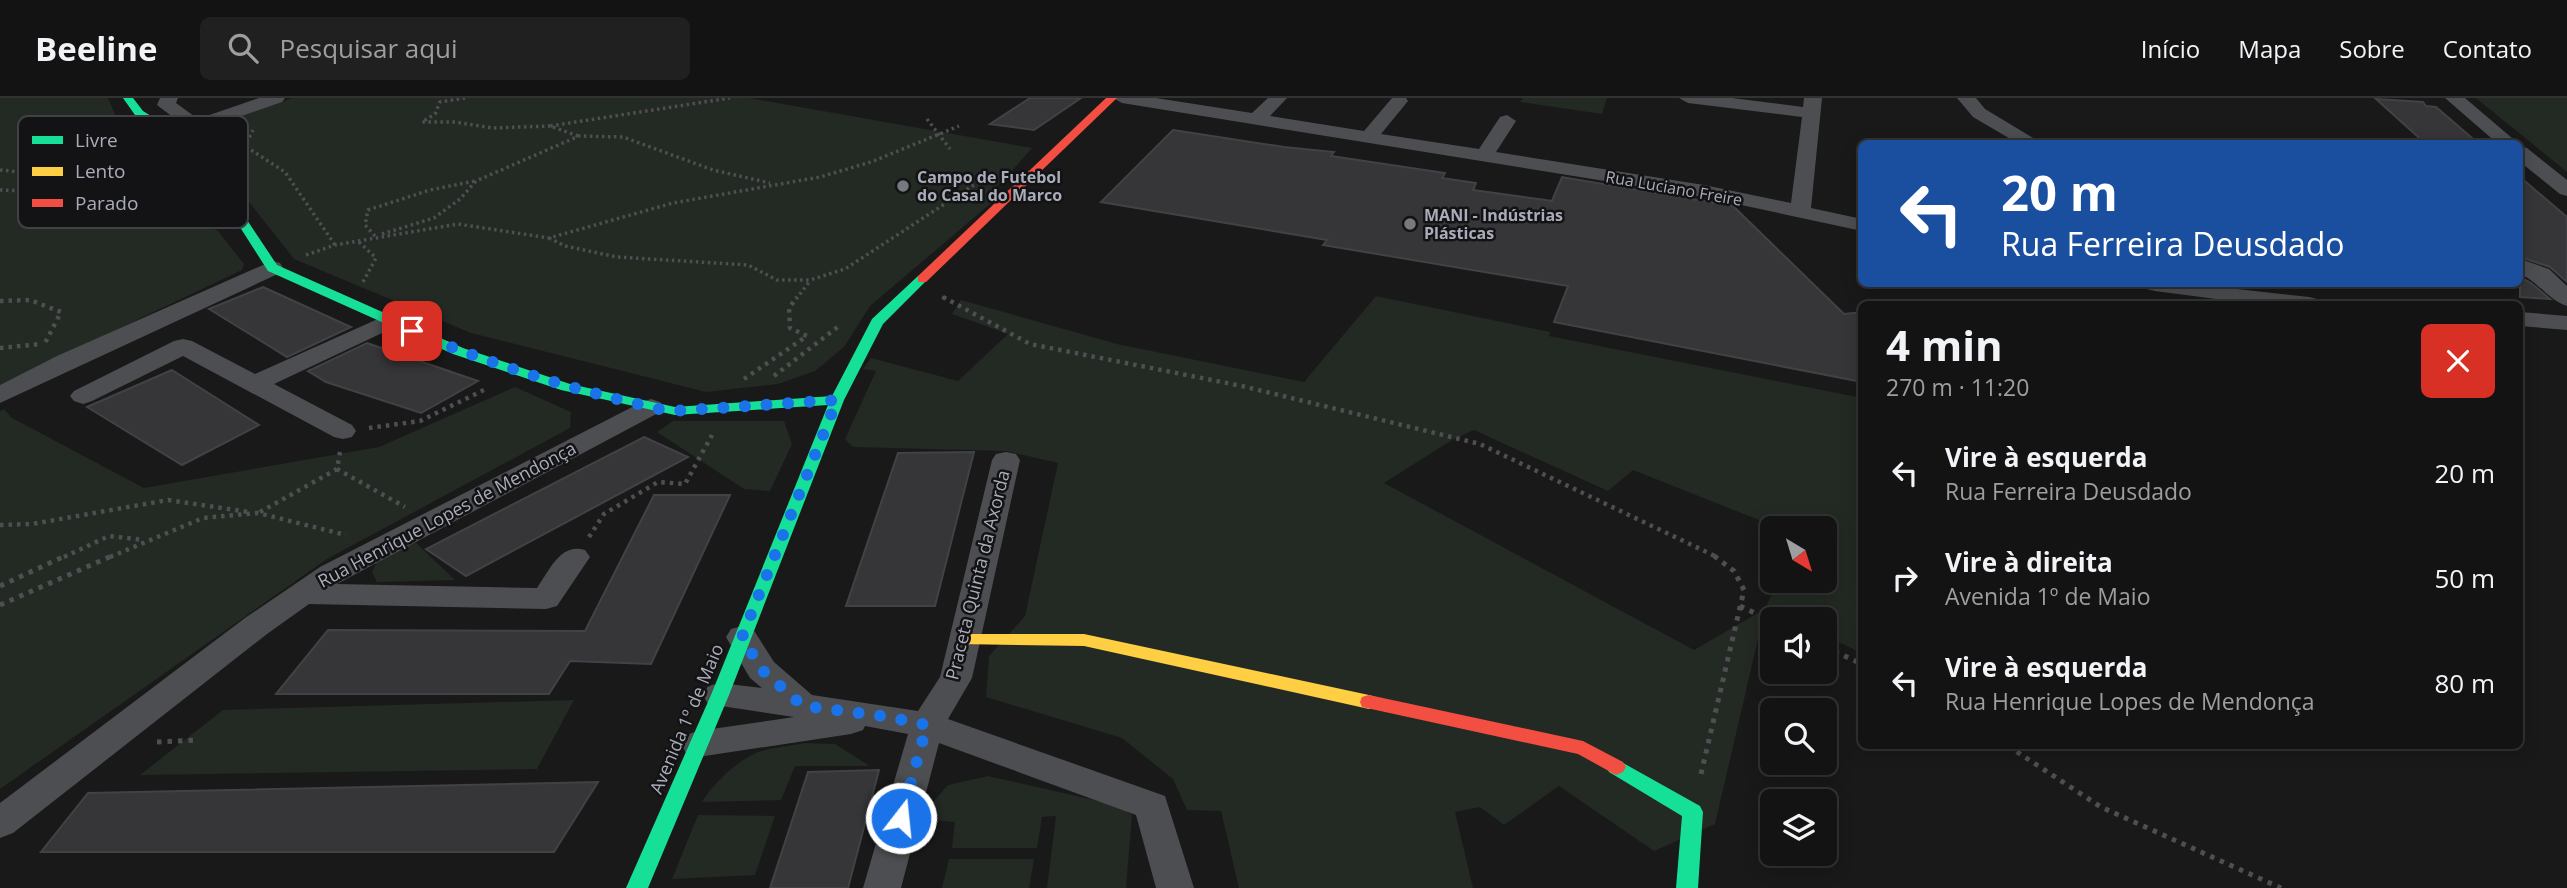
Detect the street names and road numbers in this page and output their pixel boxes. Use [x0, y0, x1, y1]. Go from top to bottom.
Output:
street label: Rua Luciano Freire [1604, 165, 1744, 211]
street label: Rua Henrique Lopes de Mendonça [313, 436, 580, 593]
street label: Praceta Quinta da Axorda [939, 467, 1015, 682]
street label: Avenida 1º de Maio [644, 640, 729, 797]

